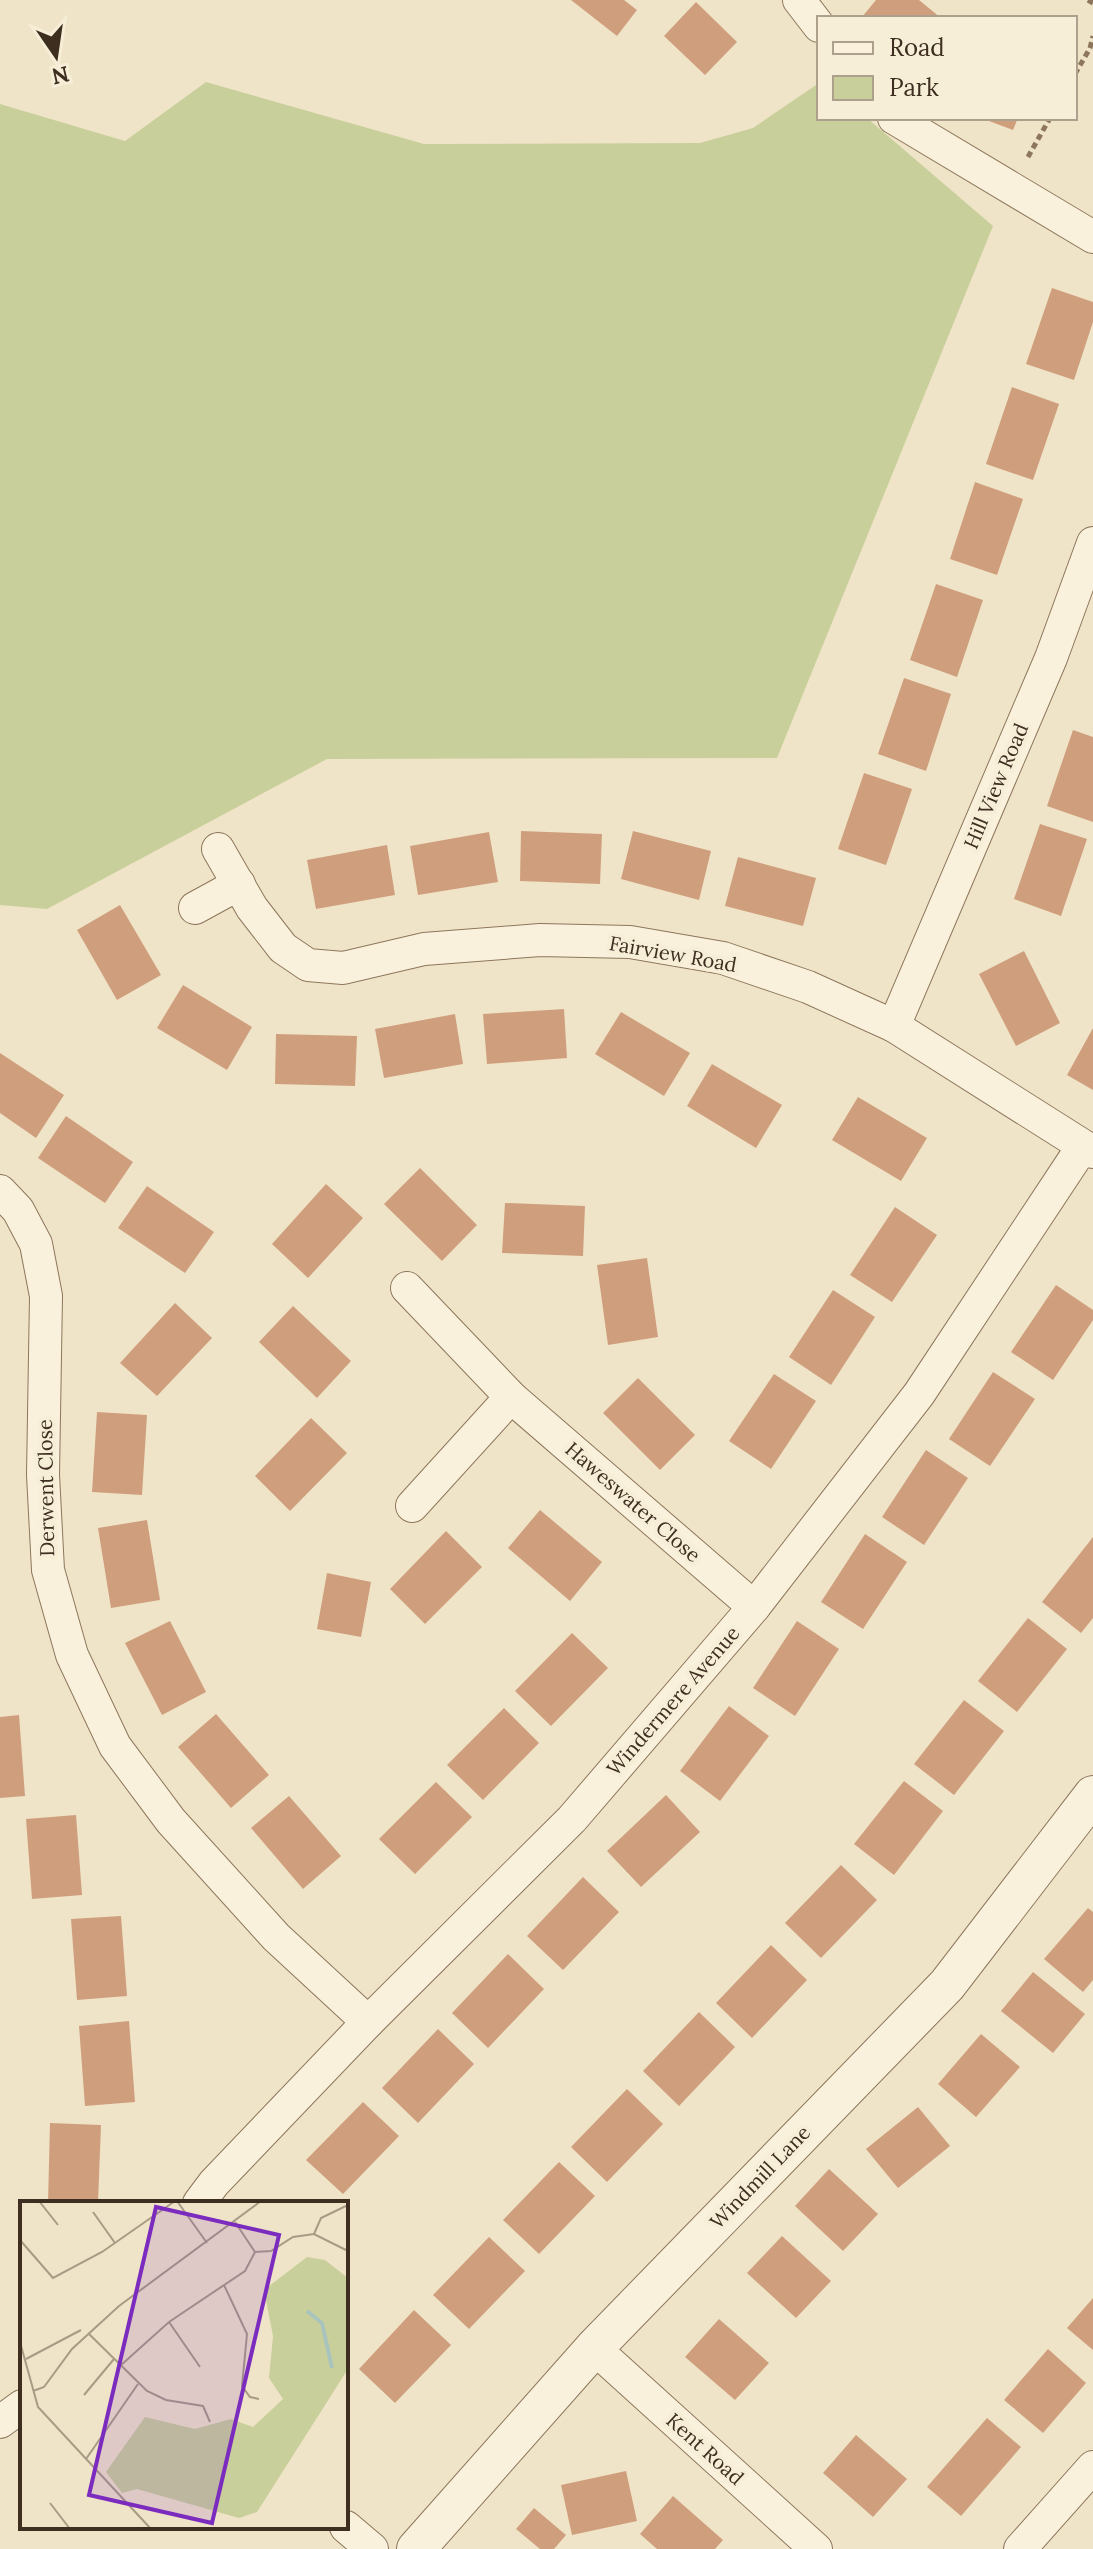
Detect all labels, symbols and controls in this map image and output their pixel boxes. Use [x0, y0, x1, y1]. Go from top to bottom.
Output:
north arrow [16, 16, 96, 96]
legend [817, 16, 1077, 120]
text: Road [889, 32, 945, 63]
text: N [49, 60, 72, 91]
text: Park [889, 72, 939, 103]
street label: Hill View Road [958, 719, 1033, 852]
street label: Fairview Road [607, 930, 739, 977]
street label: Derwent Close [32, 1419, 59, 1557]
street label: Haweswater Close [561, 1436, 706, 1567]
street label: Windermere Avenue [601, 1621, 744, 1781]
street label: Windmill Lane [704, 2120, 815, 2234]
inset map [20, 2201, 348, 2529]
street label: Kent Road [661, 2407, 749, 2490]

